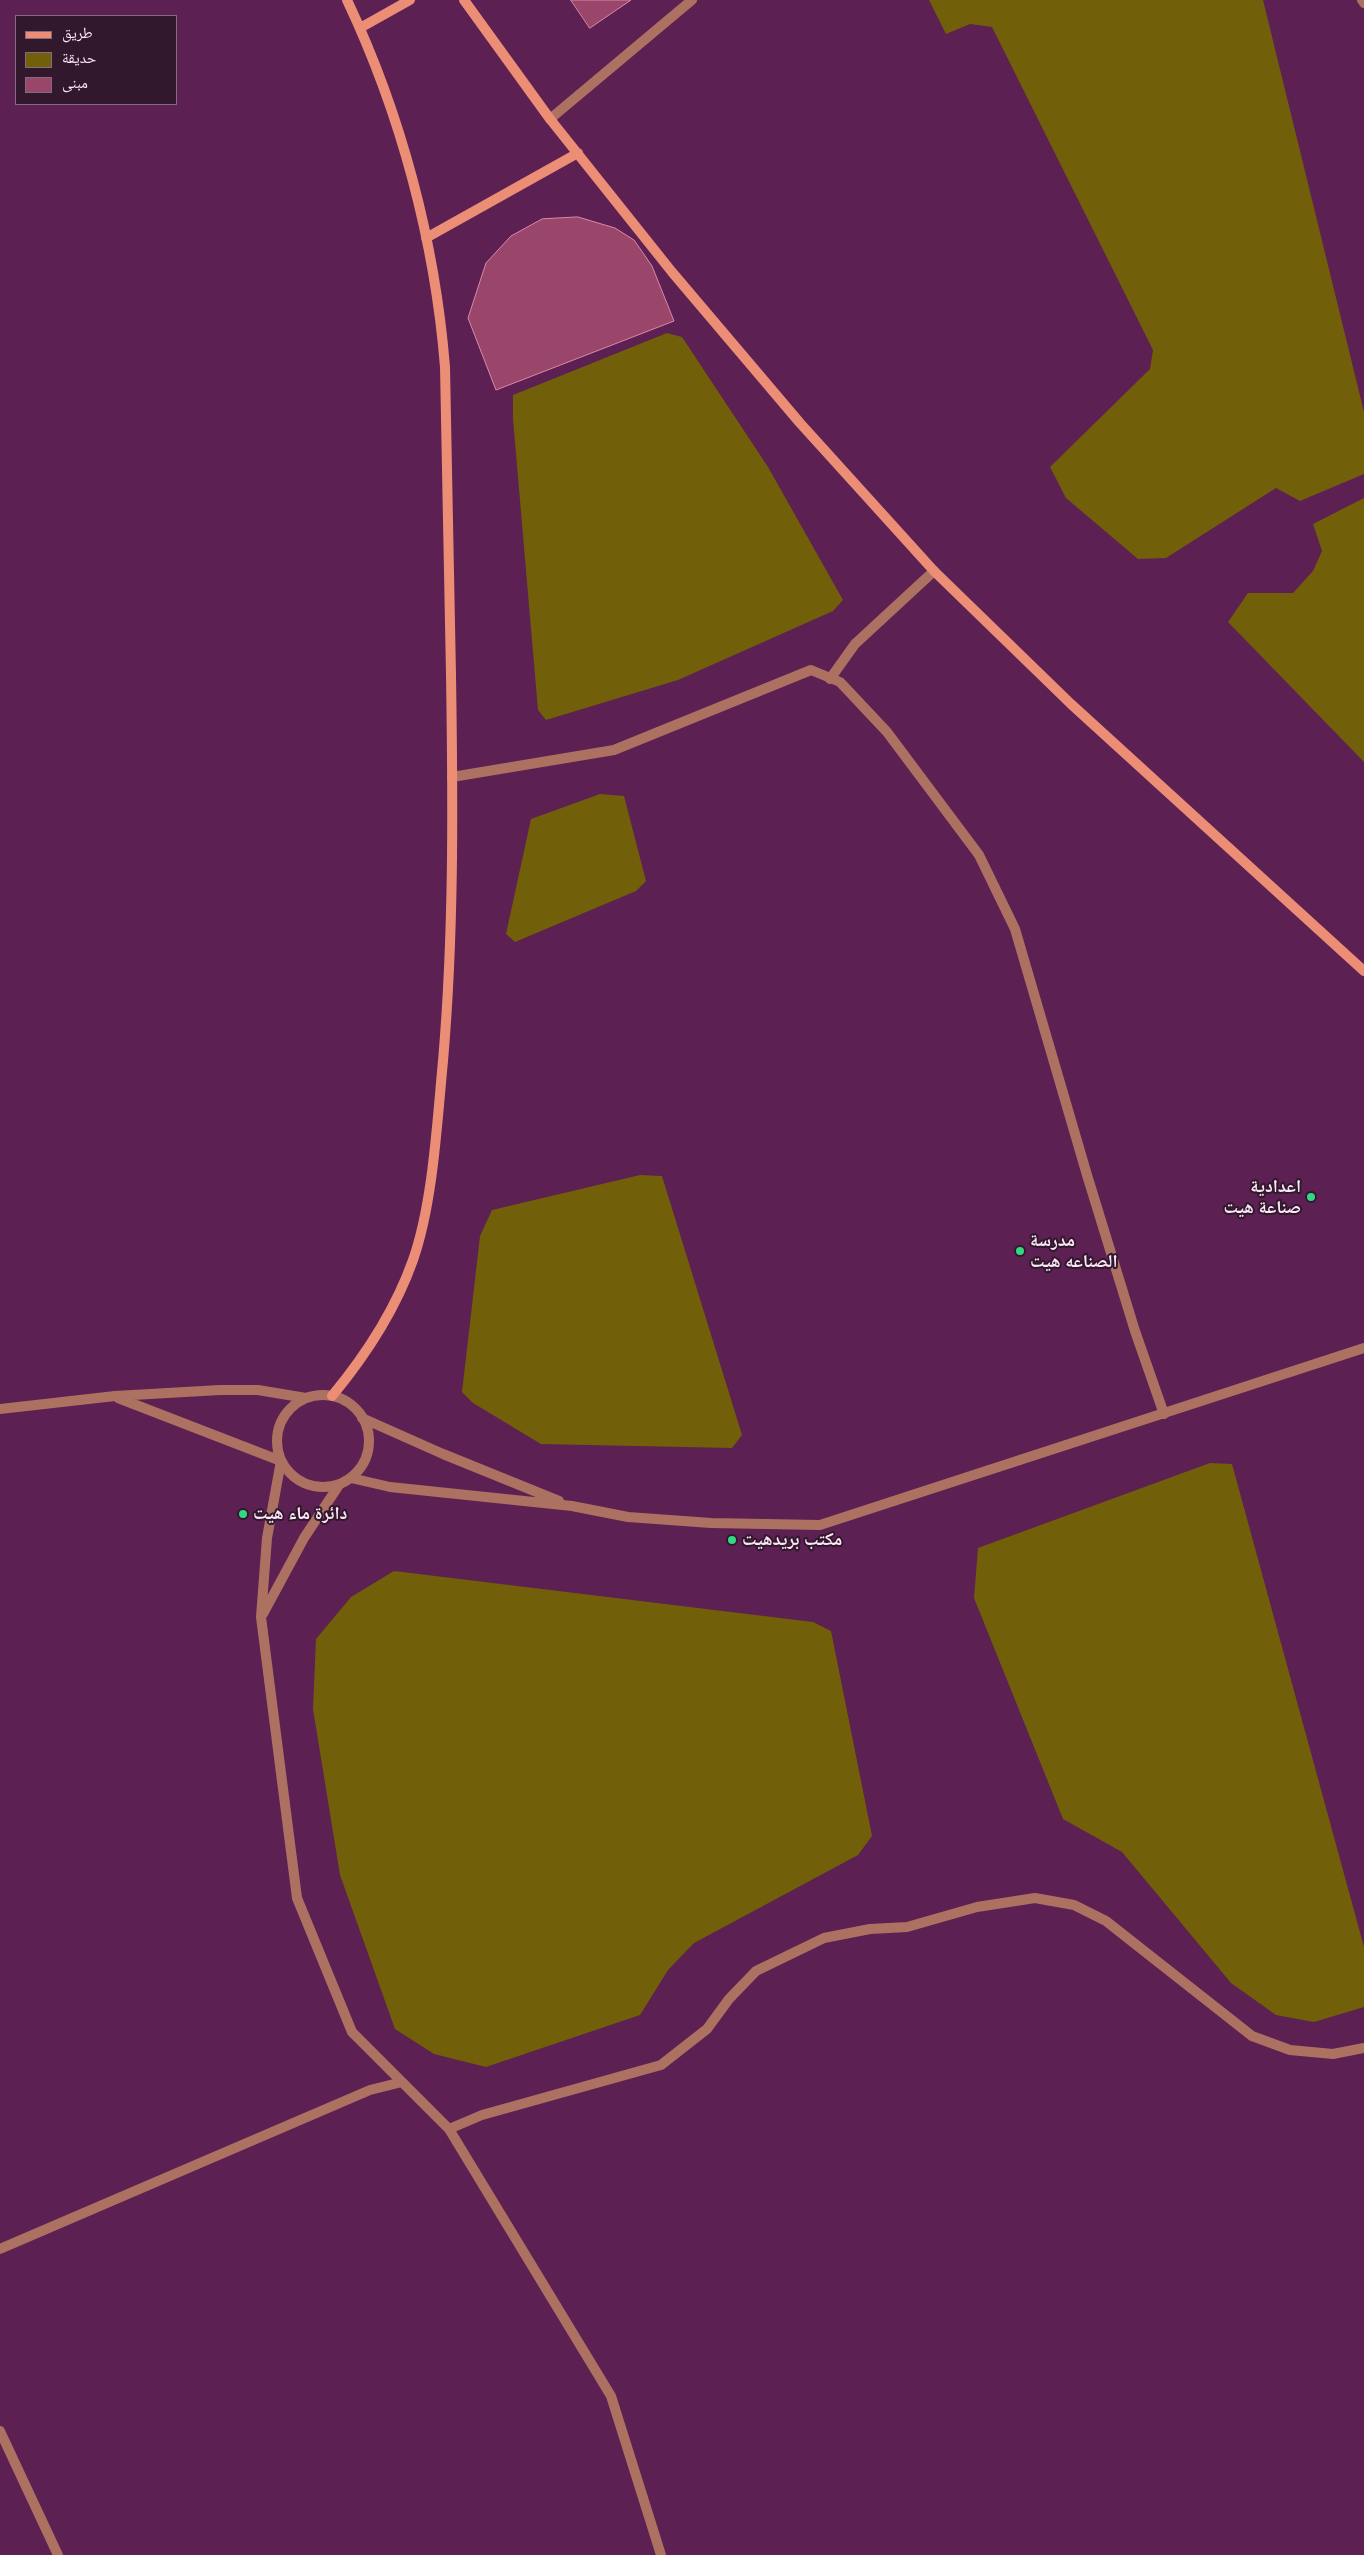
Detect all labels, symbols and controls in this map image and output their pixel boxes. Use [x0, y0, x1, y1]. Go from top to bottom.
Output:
legend [15, 15, 178, 105]
text: طريق [62, 22, 93, 42]
text: حديقة [62, 47, 96, 67]
text: مبنى [62, 72, 88, 92]
place label: اعدادية صناعة هيت [1223, 1176, 1301, 1218]
marker: اعدادية صناعة هيت [1305, 1191, 1317, 1203]
place label: مدرسة الصناعه هيت [1030, 1230, 1118, 1272]
marker: مدرسة الصناعه هيت [1014, 1245, 1026, 1257]
place label: دائرة ماء هيت [253, 1503, 347, 1525]
marker: دائرة ماء هيت [237, 1508, 249, 1520]
place label: مكتب بريدهيت [742, 1529, 842, 1551]
marker: مكتب بريدهيت [726, 1534, 738, 1546]

